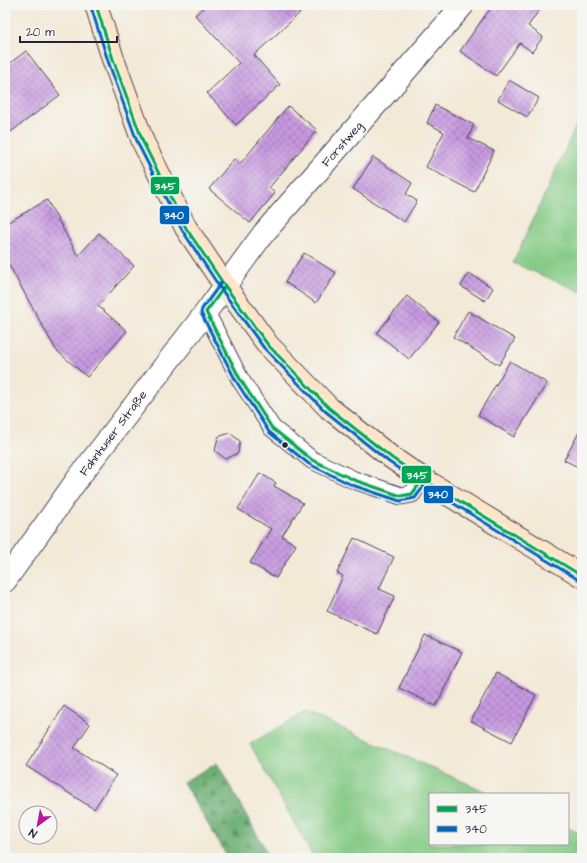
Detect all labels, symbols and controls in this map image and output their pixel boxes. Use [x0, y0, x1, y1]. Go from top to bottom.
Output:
scale bar [20, 18, 117, 44]
text: 20 m [26, 24, 55, 41]
street label: Forstweg [318, 118, 368, 171]
line badge: 345 [150, 176, 180, 195]
text: 345 [154, 179, 176, 194]
line badge: 340 [159, 205, 190, 225]
text: 340 [163, 208, 184, 223]
street label: Fahnhuser Straße [76, 387, 151, 479]
unlabelled marker [280, 440, 290, 450]
line badge: 345 [401, 465, 432, 484]
text: 345 [406, 468, 428, 483]
line badge: 340 [423, 485, 454, 504]
text: 340 [427, 487, 448, 502]
legend [429, 793, 569, 845]
text: 345 [465, 801, 488, 818]
north arrow [18, 805, 58, 845]
text: 340 [465, 821, 487, 838]
text: N [26, 825, 40, 841]

